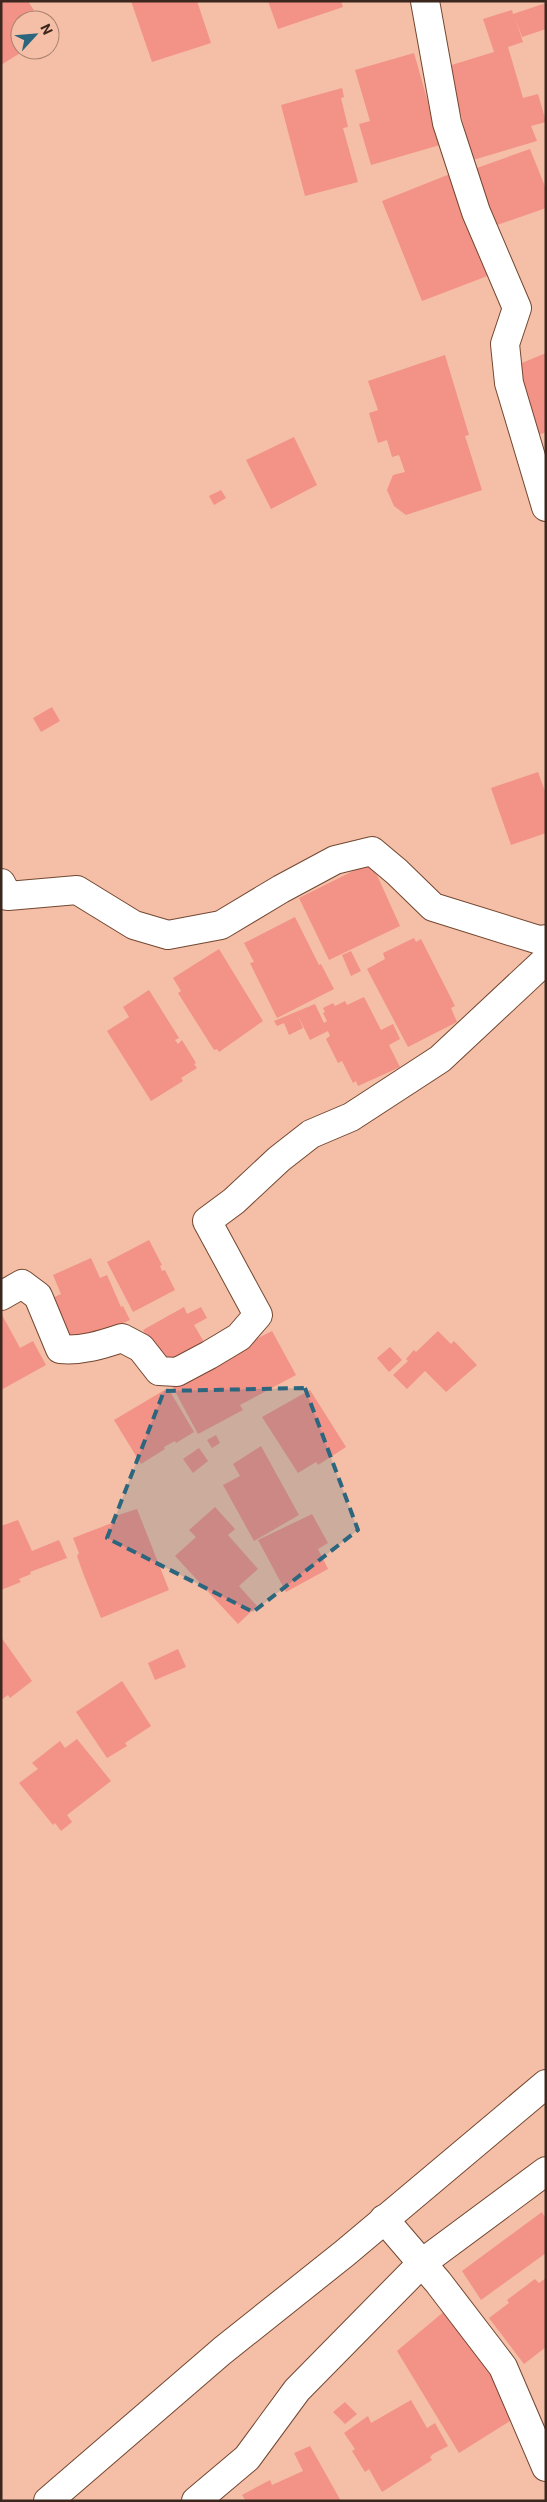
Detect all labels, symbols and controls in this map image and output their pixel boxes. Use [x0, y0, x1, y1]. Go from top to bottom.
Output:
north arrow [10, 10, 60, 60]
text: N [37, 21, 56, 37]

